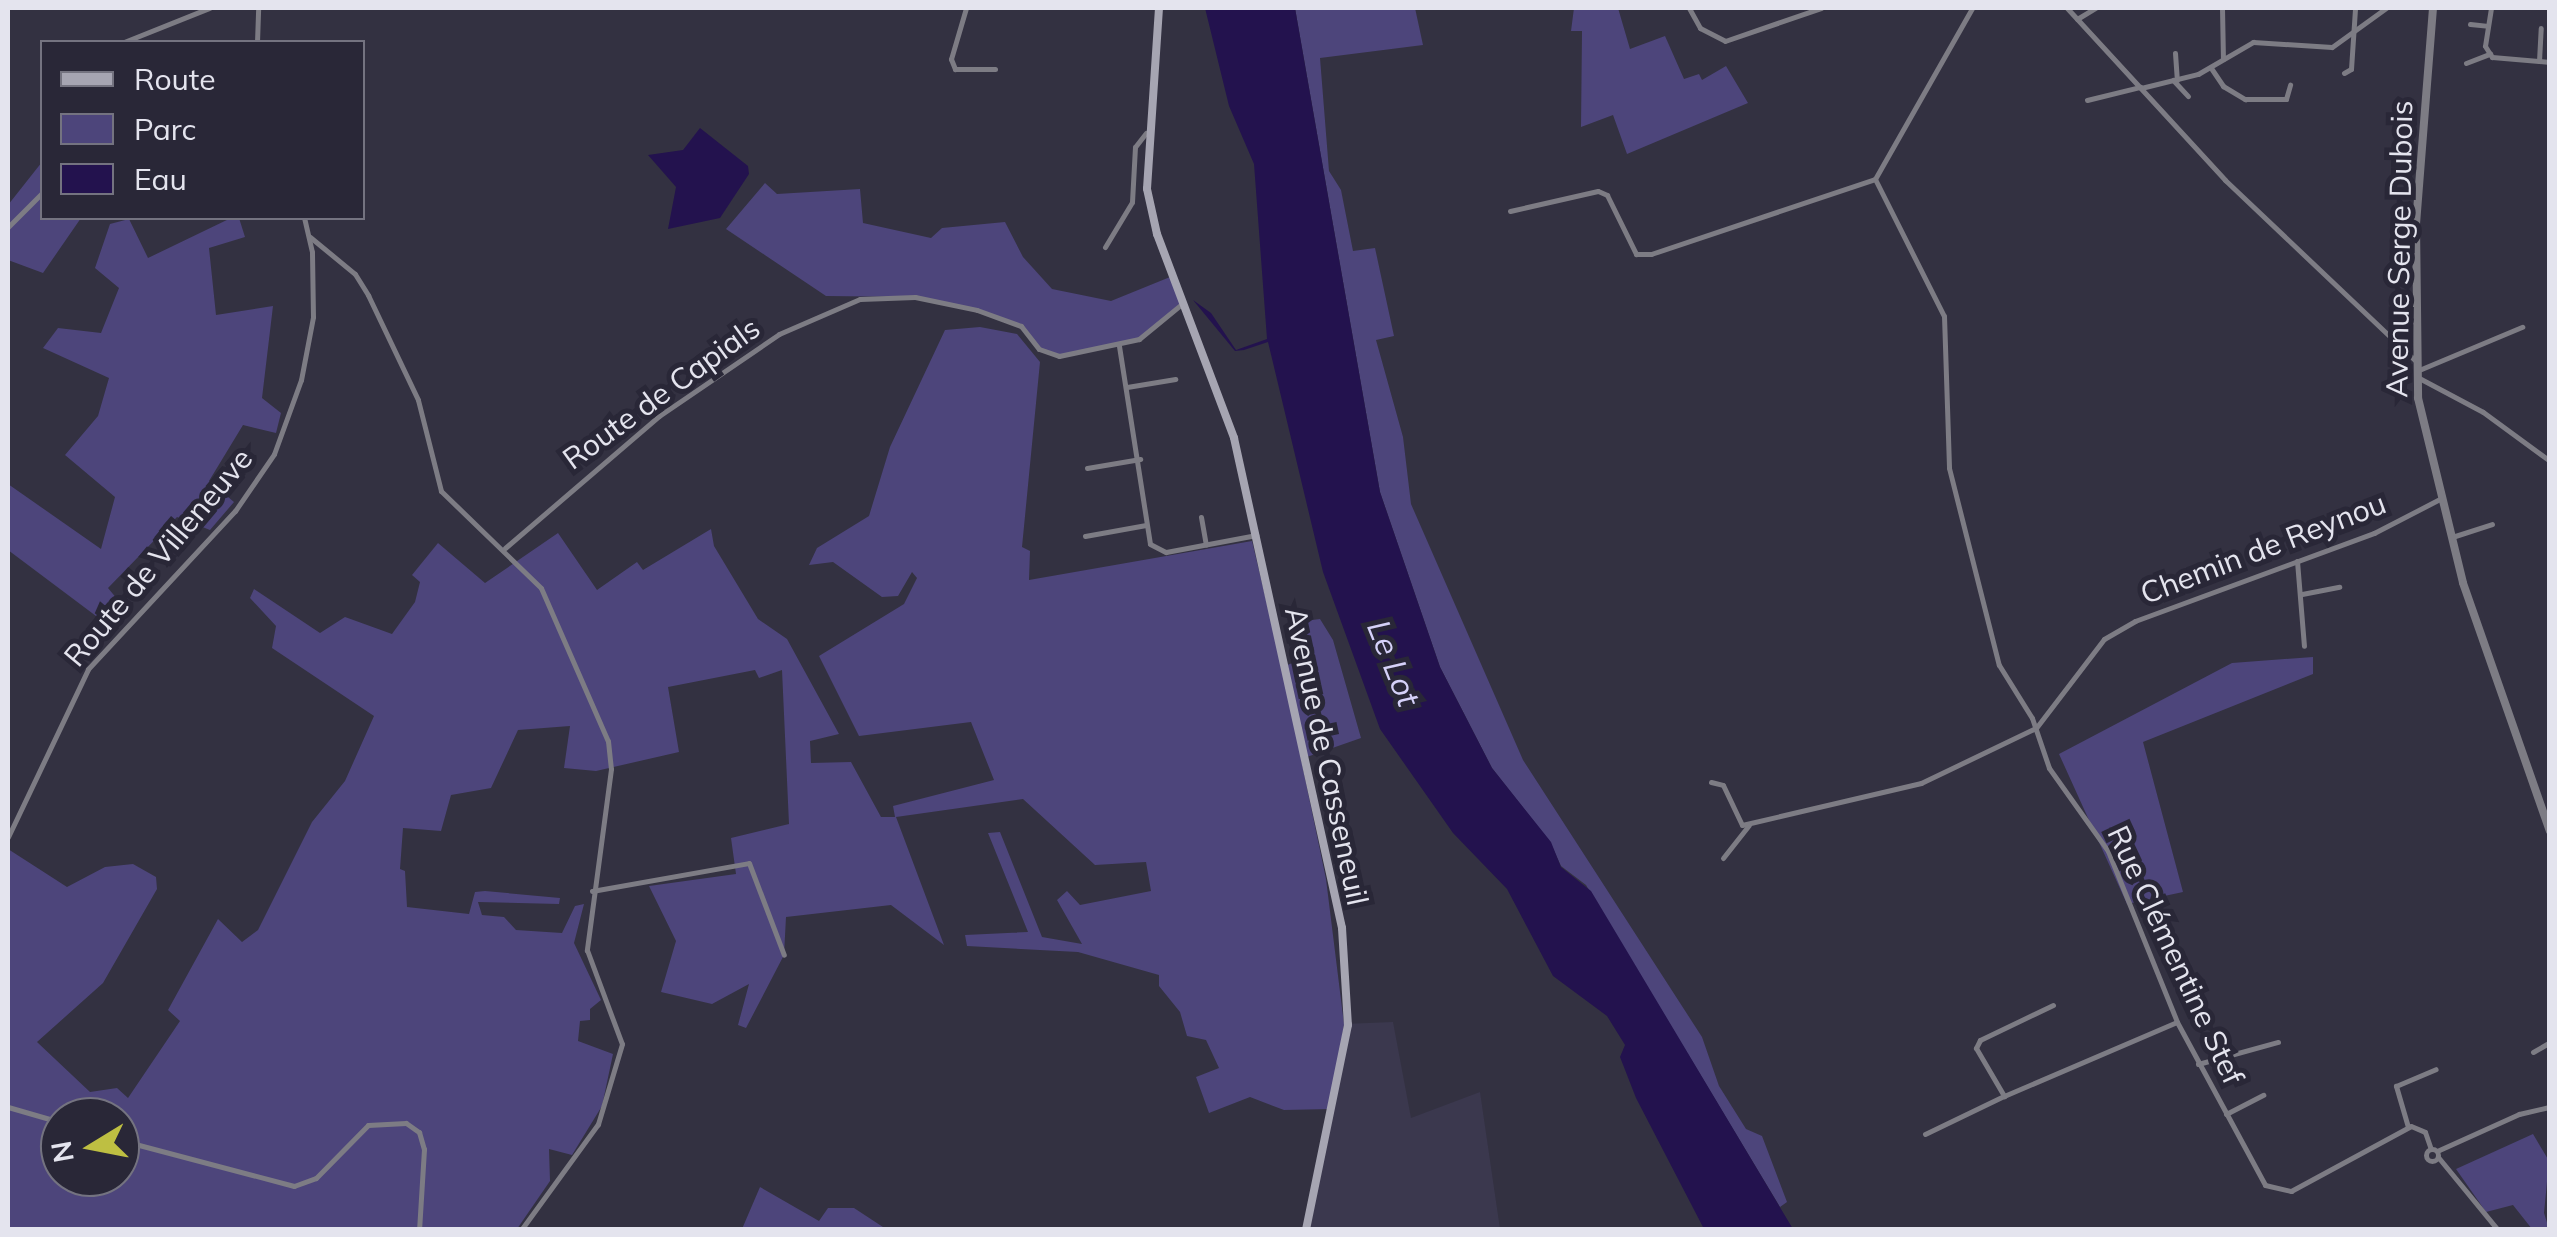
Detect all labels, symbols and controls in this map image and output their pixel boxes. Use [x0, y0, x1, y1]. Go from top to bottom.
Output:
legend [40, 40, 365, 220]
text: Route [134, 60, 216, 98]
street label: Avenue Serge Dubois [2378, 100, 2420, 398]
text: Parc [134, 110, 196, 148]
text: Eau [134, 160, 187, 198]
street label: Route de Capials [555, 309, 767, 477]
street label: Route de Villeneuve [56, 441, 260, 673]
street label: Chemin de Reynou [2135, 485, 2391, 611]
street label: Avenue de Casseneuil [1278, 604, 1376, 908]
water label: Le Lot [1359, 614, 1429, 712]
street label: Rue Clémentine Stef [2100, 820, 2252, 1090]
north arrow [40, 1097, 140, 1197]
text: N [43, 1139, 81, 1165]

